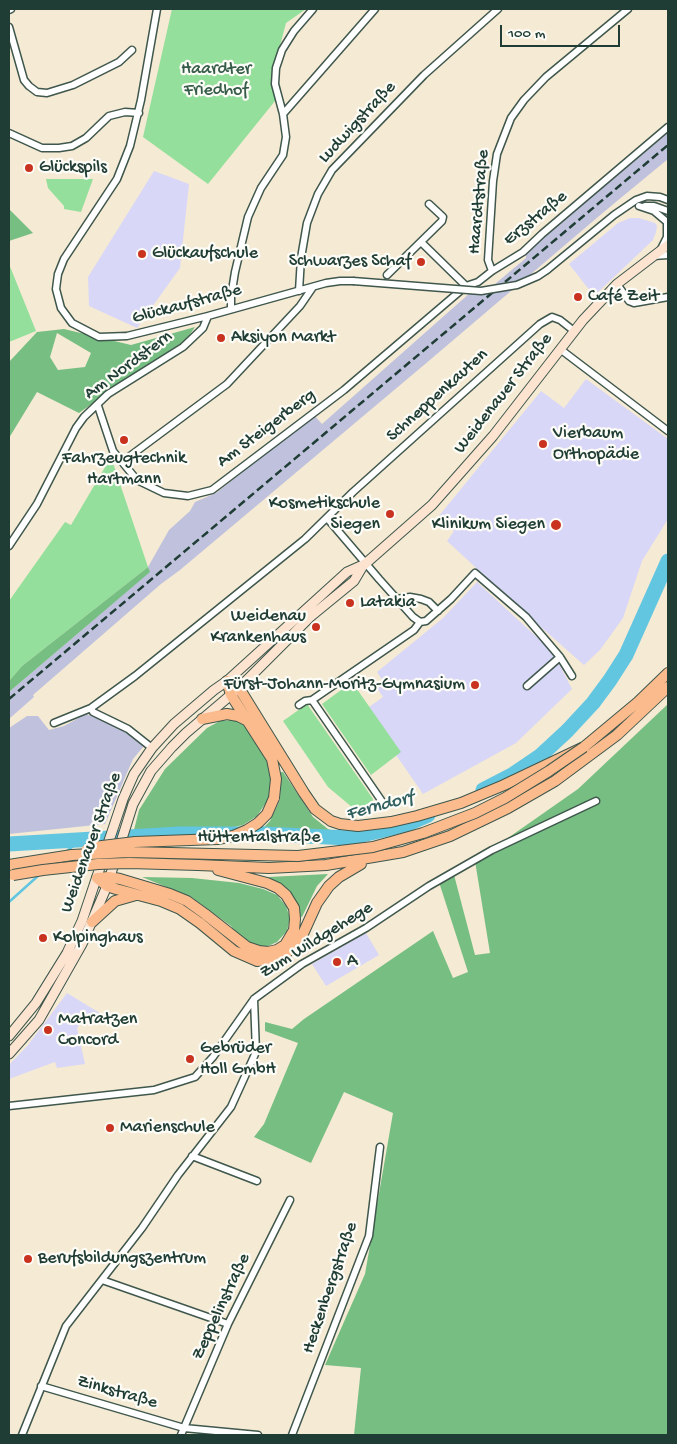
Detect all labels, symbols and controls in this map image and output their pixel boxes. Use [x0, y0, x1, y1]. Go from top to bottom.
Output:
scale bar [502, 15, 622, 47]
text: 100 m [508, 25, 545, 43]
park label: Haardter Friedhof [181, 59, 251, 102]
street label: Ludwigstraße [315, 78, 401, 168]
street label: Haardtstraße [465, 149, 495, 255]
place label: Glückspils [39, 157, 107, 179]
marker: Glückspils [23, 162, 35, 174]
street label: Erzstraße [500, 187, 572, 251]
place label: Glückaufschule [152, 243, 258, 265]
marker: Glückaufschule [136, 248, 148, 260]
place label: Schwarzes Schaf [289, 251, 411, 273]
marker: Schwarzes Schaf [415, 256, 427, 268]
street label: Glückaufstraße [130, 280, 244, 330]
place label: Café Zeit [588, 286, 659, 308]
marker: Café Zeit [572, 291, 584, 303]
street label: Am Nordstern [81, 327, 177, 405]
place label: Aksiyon Markt [231, 327, 335, 349]
street label: Weidenauer Straße [450, 329, 558, 459]
marker: Aksiyon Markt [215, 332, 227, 344]
street label: Schneppenkauten [383, 345, 493, 447]
street label: Am Steigerberg [213, 385, 321, 473]
place label: Vierbaum Orthopädie [553, 423, 639, 466]
marker: Fahrzeugtechnik Hartmann [118, 434, 130, 446]
marker: Vierbaum Orthopädie [537, 438, 549, 450]
place label: Fahrzeugtechnik Hartmann [62, 448, 186, 490]
place label: Kosmetikschule Siegen [269, 493, 380, 536]
marker: Kosmetikschule Siegen [384, 508, 396, 520]
place label: Klinikum Siegen [432, 514, 545, 536]
marker: Klinikum Siegen [549, 518, 563, 532]
place label: Latakia [360, 592, 416, 614]
marker: Latakia [344, 597, 356, 609]
place label: Weidenau Krankenhaus [211, 606, 306, 649]
marker: Weidenau Krankenhaus [310, 621, 322, 633]
place label: Fürst-Johann-Moritz-Gymnasium [224, 674, 465, 696]
marker: Fürst-Johann-Moritz-Gymnasium [469, 679, 481, 691]
street label: Weidenauer Straße [57, 770, 127, 916]
water label: Ferndorf [344, 787, 416, 827]
street label: Hüttentalstraße [197, 827, 321, 849]
street label: Zum Wildgehege [257, 898, 377, 984]
place label: Kolpinghaus [53, 927, 143, 949]
marker: Kolpinghaus [37, 932, 49, 944]
place label: A [347, 951, 358, 973]
marker: A [331, 956, 343, 968]
place label: Matratzen Concord [58, 1009, 137, 1052]
marker: Matratzen Concord [42, 1024, 54, 1036]
place label: Gebrüder Holl GmbH [200, 1038, 276, 1080]
marker: Gebrüder Holl GmbH [184, 1053, 196, 1065]
place label: Marienschule [120, 1117, 215, 1139]
marker: Marienschule [104, 1122, 116, 1134]
street label: Heckenbergstraße [298, 1219, 364, 1357]
place label: Berufsbildungszentrum [38, 1248, 206, 1270]
street label: Zeppelinstraße [188, 1250, 256, 1364]
marker: Berufsbildungszentrum [22, 1253, 34, 1265]
street label: Zinkstraße [74, 1371, 160, 1415]

